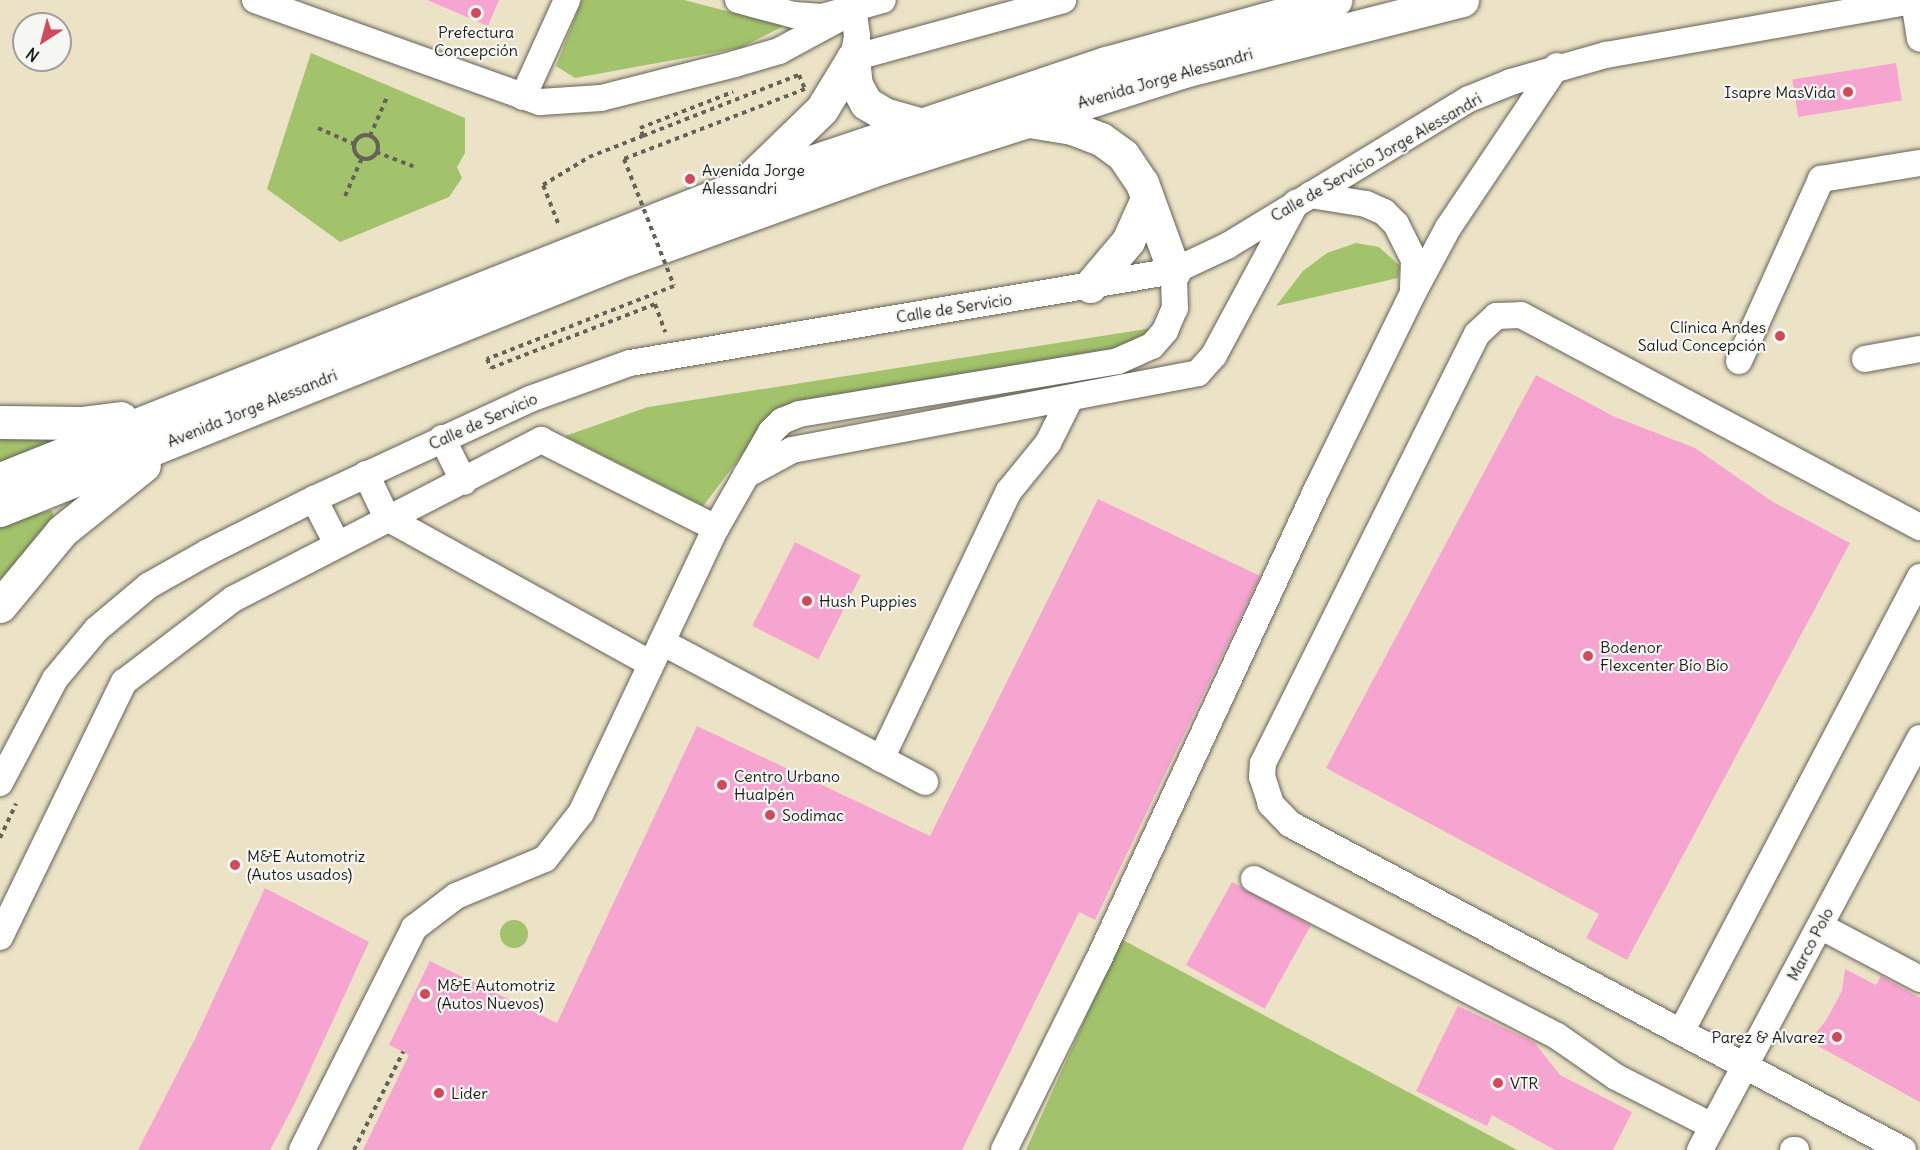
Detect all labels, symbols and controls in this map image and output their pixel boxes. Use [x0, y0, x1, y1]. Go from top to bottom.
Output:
marker: Prefectura Concepción [469, 6, 483, 20]
north arrow [12, 12, 72, 72]
place label: Prefectura Concepción [434, 22, 518, 60]
text: N [22, 44, 43, 66]
street label: Avenida Jorge Alessandri [1075, 44, 1255, 112]
place label: Isapre MasVida [1724, 82, 1836, 102]
marker: Isapre MasVida [1841, 85, 1855, 99]
street label: Calle de Servicio Jorge Alessandri [1267, 89, 1485, 225]
place label: Avenida Jorge Alessandri [702, 160, 805, 198]
marker: Avenida Jorge Alessandri [683, 172, 697, 186]
street label: Calle de Servicio [895, 289, 1013, 327]
place label: Clínica Andes Salud Concepción [1638, 317, 1766, 355]
marker: Clínica Andes Salud Concepción [1771, 327, 1789, 345]
street label: Avenida Jorge Alessandri [164, 365, 340, 451]
street label: Calle de Servicio [426, 388, 540, 454]
place label: Hush Puppies [819, 591, 917, 611]
marker: Hush Puppies [800, 594, 814, 608]
place label: Bodenor Flexcenter Bío Bío [1600, 637, 1729, 675]
marker: Bodenor Flexcenter Bío Bío [1581, 649, 1595, 663]
place label: Centro Urbano Hualpén [734, 766, 840, 804]
marker: Centro Urbano Hualpén [715, 778, 729, 792]
place label: Sodimac [782, 805, 844, 825]
marker: Sodimac [763, 808, 777, 822]
place label: M&E Automotriz (Autos usados) [247, 846, 366, 884]
marker: M&E Automotriz (Autos usados) [228, 858, 242, 872]
street label: Marco Polo [1783, 904, 1837, 984]
place label: M&E Automotriz (Autos Nuevos) [437, 975, 556, 1013]
marker: M&E Automotriz (Autos Nuevos) [418, 987, 432, 1001]
place label: Parez & Alvarez [1711, 1027, 1825, 1047]
marker: Parez & Alvarez [1830, 1030, 1844, 1044]
place label: VTR [1510, 1073, 1539, 1093]
marker: VTR [1491, 1076, 1505, 1090]
place label: Lider [451, 1083, 488, 1103]
marker: Lider [432, 1086, 446, 1100]

